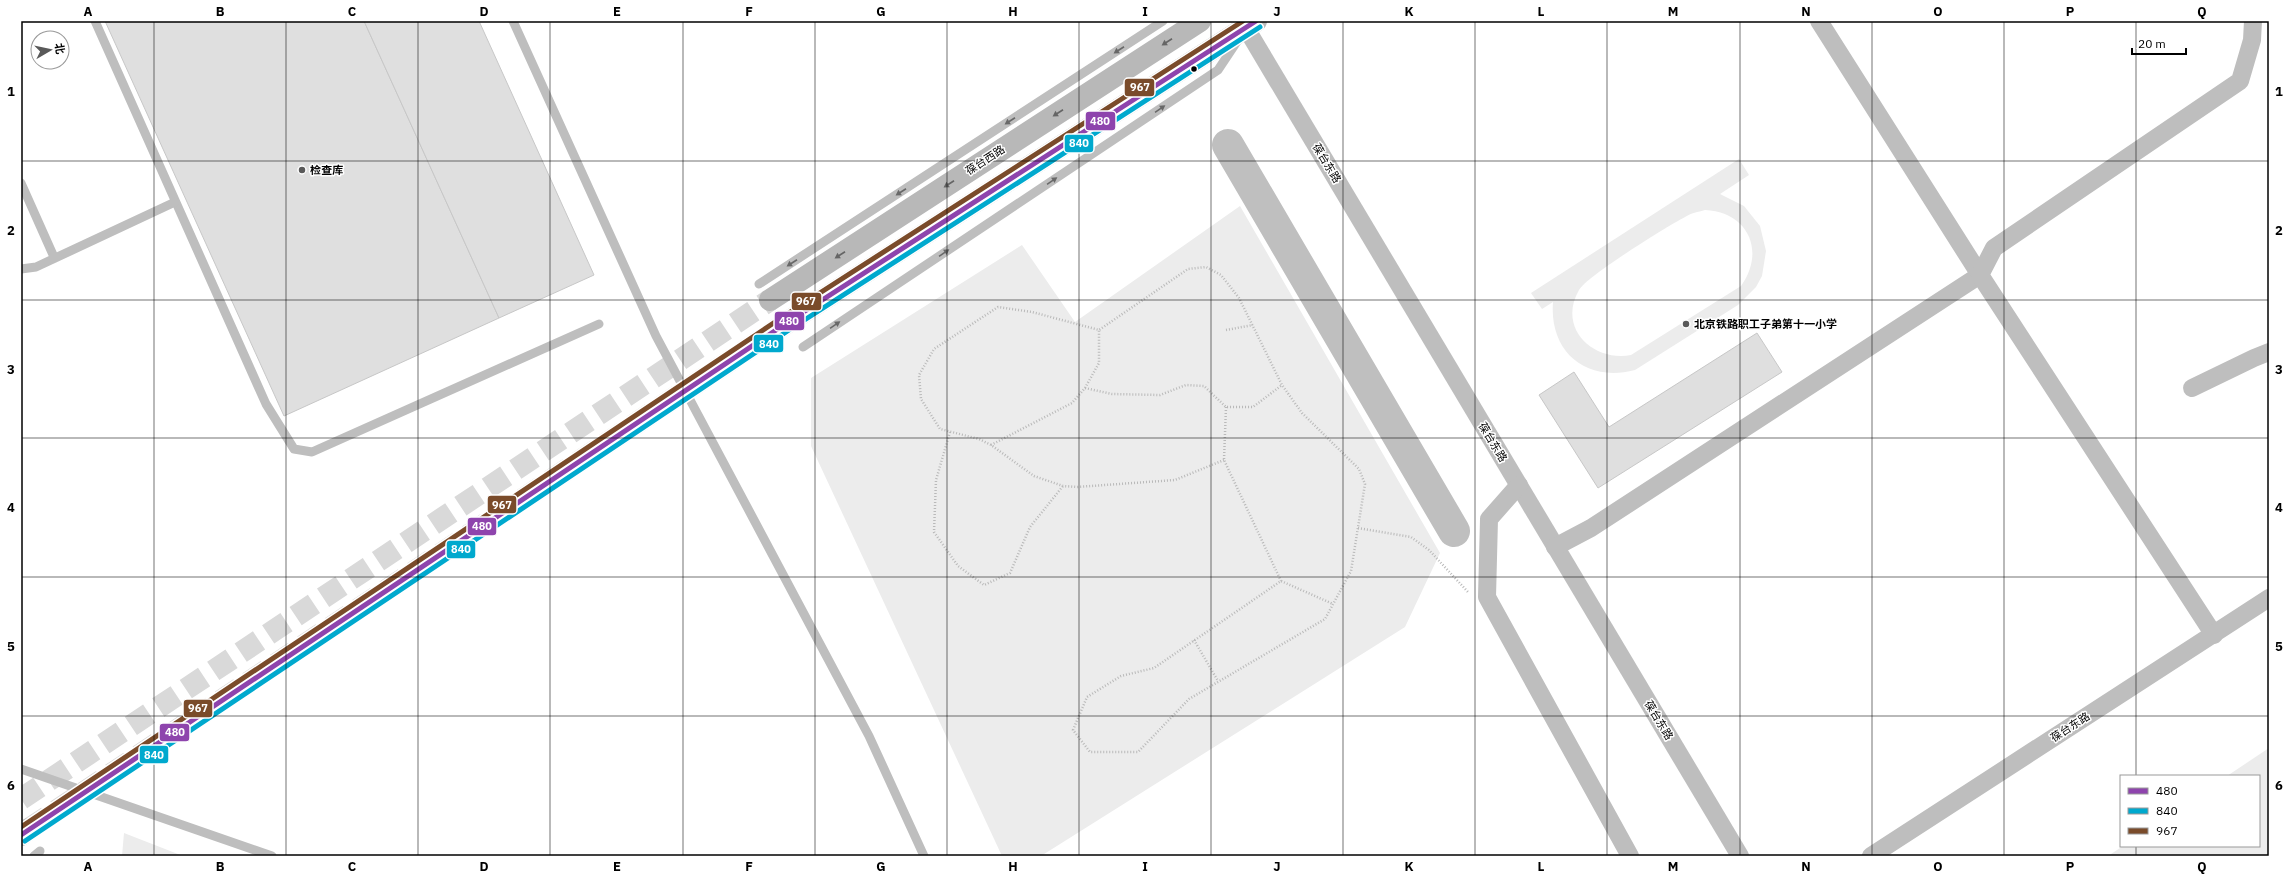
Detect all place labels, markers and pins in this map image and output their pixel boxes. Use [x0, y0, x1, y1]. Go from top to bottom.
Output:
unlabelled marker [1189, 64, 1199, 74]
place label: 检查库 [310, 163, 343, 177]
marker: 检查库 [297, 165, 307, 175]
place label: 北京铁路职工子弟第十一小学 [1694, 317, 1837, 331]
marker: 北京铁路职工子弟第十一小学 [1681, 319, 1691, 329]

